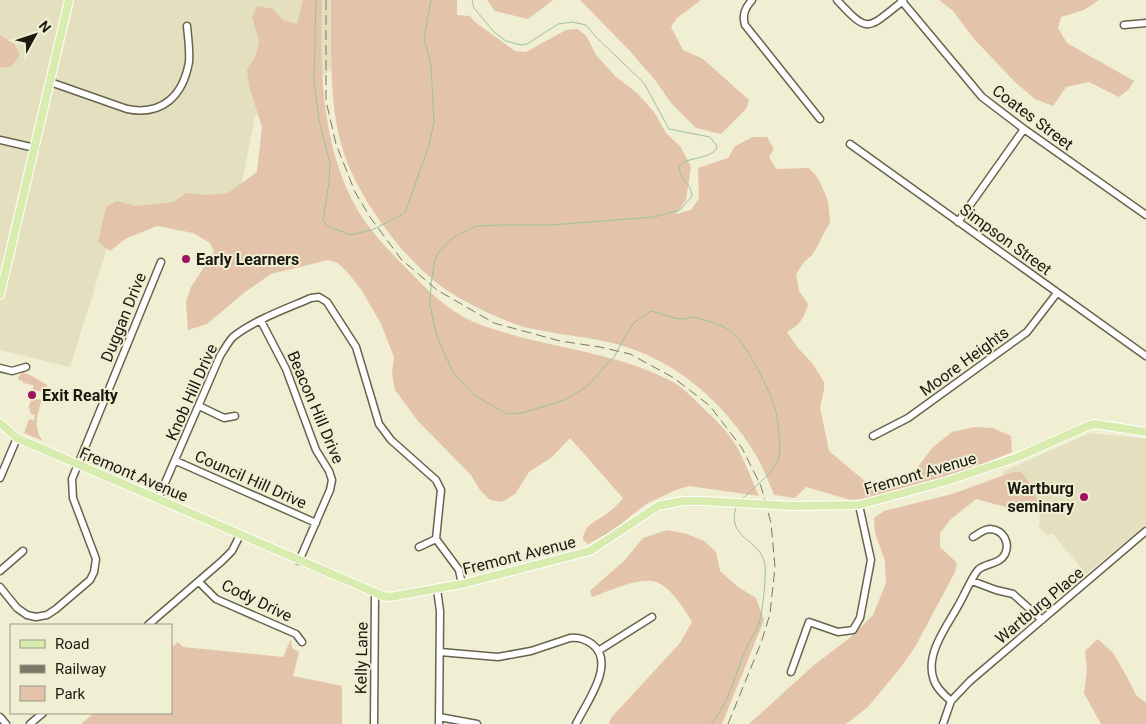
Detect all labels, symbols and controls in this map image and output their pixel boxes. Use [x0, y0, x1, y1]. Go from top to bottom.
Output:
north arrow [10, 10, 60, 60]
text: N [36, 18, 54, 36]
street label: Coates Street [988, 81, 1077, 154]
street label: Simpson Street [956, 200, 1055, 279]
place label: Early Learners [196, 250, 299, 269]
marker: Early Learners [180, 253, 192, 265]
street label: Duggan Drive [97, 270, 150, 365]
street label: Moore Heights [916, 323, 1012, 400]
street label: Knob Hill Drive [162, 341, 221, 443]
street label: Beacon Hill Drive [283, 348, 348, 466]
place label: Exit Realty [42, 386, 119, 405]
marker: Exit Realty [26, 389, 38, 401]
street label: Fremont Avenue [77, 443, 191, 506]
street label: Council Hill Drive [192, 446, 310, 513]
street label: Fremont Avenue [862, 448, 978, 499]
place label: Wartburg seminary [1007, 479, 1075, 516]
marker: Wartburg seminary [1078, 491, 1090, 503]
street label: Fremont Avenue [461, 532, 578, 579]
street label: Wartburg Place [991, 563, 1087, 648]
street label: Cody Drive [218, 575, 295, 626]
street label: Kelly Lane [351, 622, 372, 694]
legend [10, 624, 172, 714]
text: Road [55, 635, 89, 653]
text: Railway [55, 660, 106, 678]
text: Park [55, 685, 86, 703]

